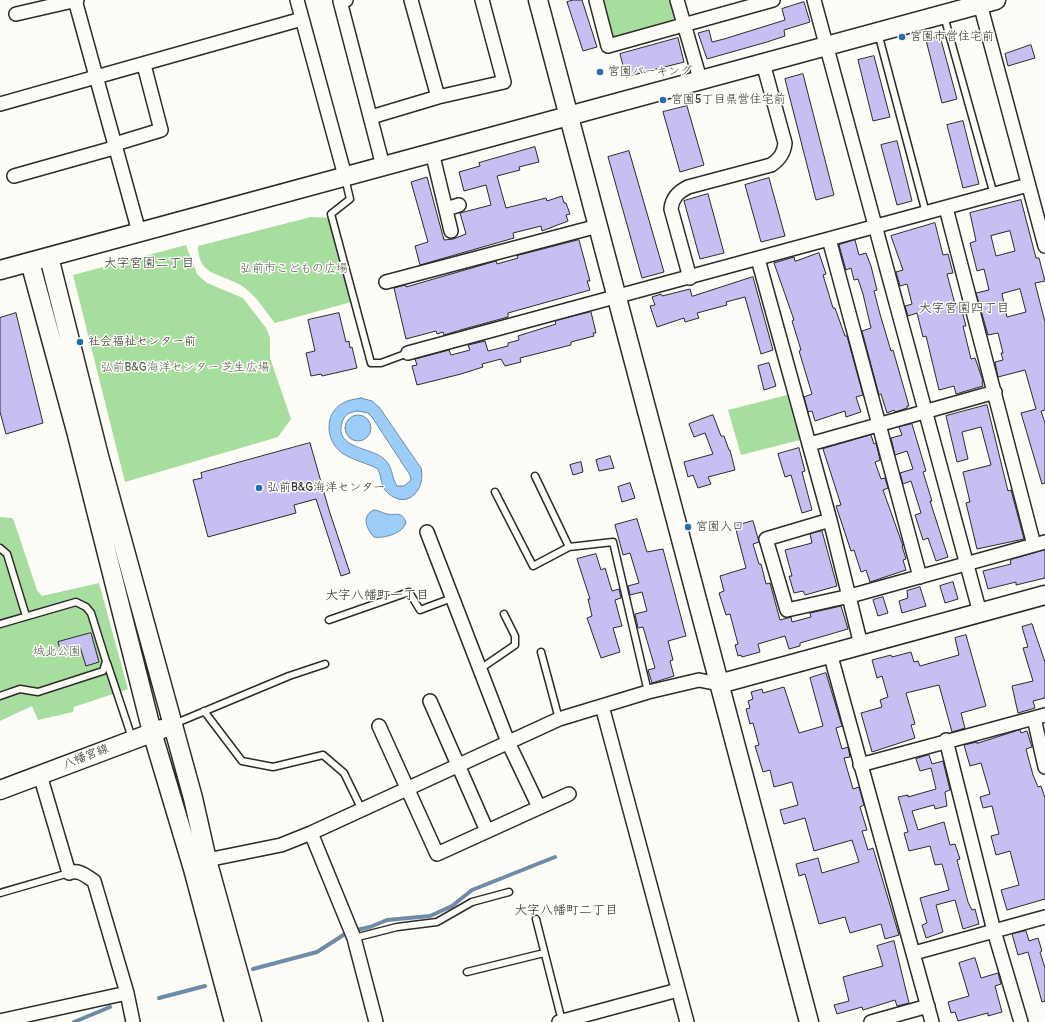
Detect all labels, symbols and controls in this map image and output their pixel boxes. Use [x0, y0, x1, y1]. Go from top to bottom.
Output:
place label: 宮園市営住宅前 [910, 30, 994, 44]
marker: 宮園市営住宅前 [897, 32, 907, 42]
place label: 宮園パーキング [608, 65, 692, 79]
marker: 宮園パーキング [595, 67, 605, 77]
place label: 宮園5丁目県営住宅前 [671, 93, 786, 107]
marker: 宮園5丁目県営住宅前 [658, 95, 668, 105]
district label: 大字宮園二丁目 [104, 256, 194, 272]
park label: 弘前市こどもの広場 [240, 262, 348, 276]
district label: 大字宮園四丁目 [919, 301, 1009, 317]
place label: 社会福祉センター前 [88, 335, 196, 349]
marker: 社会福祉センター前 [75, 337, 85, 347]
park label: 弘前B&G海洋センター 芝生広場 [101, 361, 269, 375]
place label: 弘前B&G海洋センター [267, 481, 385, 495]
marker: 弘前B&G海洋センター [254, 483, 264, 493]
place label: 宮園入口 [696, 520, 744, 534]
marker: 宮園入口 [683, 522, 693, 532]
district label: 大字八幡町一丁目 [325, 588, 429, 604]
park label: 城北公園 [33, 645, 81, 659]
street label: 八幡宮線 [61, 742, 111, 772]
district label: 大字八幡町二丁目 [514, 903, 618, 919]

